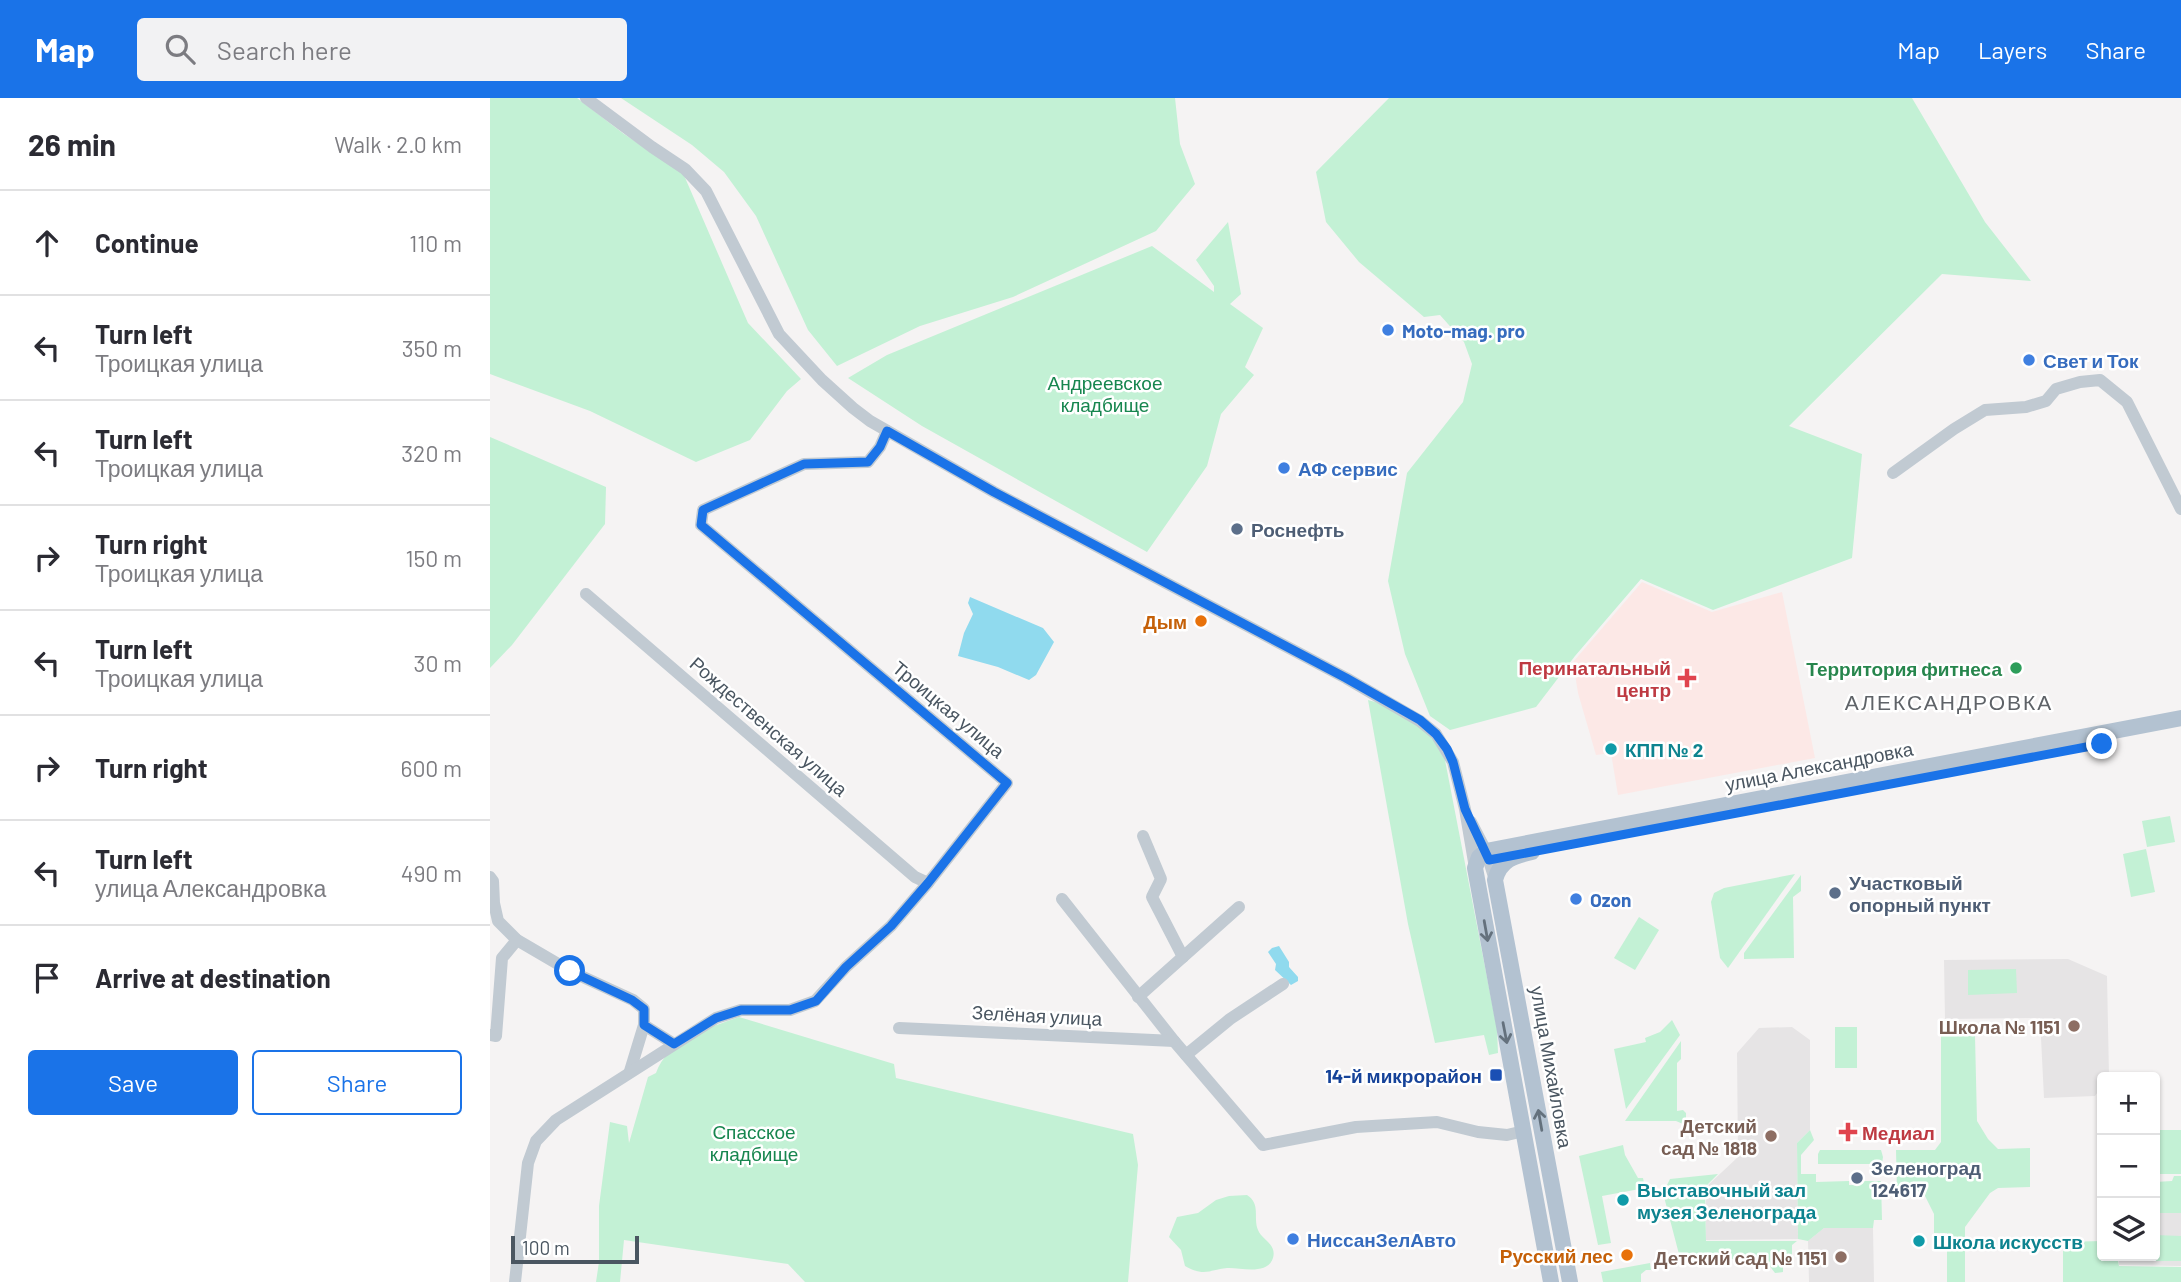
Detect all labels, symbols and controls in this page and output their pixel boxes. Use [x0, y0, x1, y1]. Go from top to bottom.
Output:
search box [137, 18, 627, 81]
text: Map [35, 29, 95, 69]
icon: search [161, 30, 199, 68]
text: Search here [217, 34, 352, 65]
text: Map [1897, 35, 1940, 64]
text: Layers [1978, 35, 2047, 64]
text: Share [2085, 35, 2146, 64]
text: 26 min [28, 126, 116, 162]
text: Walk · 2.0 km [334, 130, 462, 158]
icon: ahead [28, 224, 66, 262]
text: Continue [95, 227, 199, 258]
text: 110 m [409, 229, 462, 257]
text: Turn left [95, 318, 193, 349]
place label: Moto-mag. pro [1402, 319, 1525, 342]
marker: Moto-mag. pro [1380, 322, 1396, 338]
icon: left [28, 329, 66, 367]
text: 350 m [402, 334, 462, 362]
text: Троицкая улица [95, 349, 263, 377]
place label: Свет и Ток [2043, 349, 2139, 372]
marker: Свет и Ток [2021, 352, 2037, 368]
park label: Андреевское кладбище [1048, 371, 1163, 416]
text: Turn left [95, 423, 193, 454]
icon: left [28, 434, 66, 472]
text: 320 m [401, 439, 462, 467]
text: Троицкая улица [95, 454, 263, 482]
place label: АФ сервис [1298, 457, 1398, 480]
marker: АФ сервис [1276, 460, 1292, 476]
place label: Роснефть [1251, 518, 1345, 541]
marker: Роснефть [1229, 521, 1245, 537]
text: Turn right [95, 528, 208, 559]
icon: right [28, 539, 66, 577]
text: 150 m [406, 544, 462, 572]
text: Троицкая улица [95, 559, 263, 587]
place label: Дым [1143, 610, 1187, 633]
marker: Дым [1193, 613, 1209, 629]
text: Turn left [95, 633, 193, 664]
icon: left [28, 644, 66, 682]
text: 30 m [414, 649, 462, 677]
street label: Рождественская улица [686, 651, 853, 801]
street label: Троицкая улица [888, 656, 1010, 763]
place label: Перинатальный центр [1518, 656, 1671, 701]
place label: Территория фитнеса [1806, 657, 2002, 680]
marker: Территория фитнеса [2008, 660, 2024, 676]
text: Троицкая улица [95, 664, 263, 692]
marker: Перинатальный центр [1677, 668, 1697, 688]
district label: АЛЕКСАНДРОВКА [1845, 689, 2053, 714]
route end [2086, 728, 2117, 759]
street label: улица Александровка [1723, 736, 1915, 796]
place label: КПП № 2 [1625, 738, 1703, 761]
marker: КПП № 2 [1603, 741, 1619, 757]
icon: right [28, 749, 66, 787]
text: Turn right [95, 752, 208, 783]
text: 600 m [401, 754, 462, 782]
text: Turn left [95, 843, 193, 874]
icon: left [28, 854, 66, 892]
text: 490 m [401, 859, 462, 887]
place label: Участковый опорный пункт [1849, 871, 1991, 916]
text: улица Александровка [95, 874, 326, 902]
marker: Участковый опорный пункт [1827, 885, 1843, 901]
place label: Ozon [1590, 888, 1632, 911]
marker: Ozon [1568, 891, 1584, 907]
one-way arrow [1480, 919, 1494, 942]
route start [554, 955, 585, 986]
icon: arrive [28, 959, 66, 997]
text: Arrive at destination [95, 962, 331, 993]
street label: улица Михайловка [1526, 984, 1578, 1150]
street label: Зелёная улица [971, 1000, 1103, 1030]
place label: Школа № 1151 [1939, 1015, 2060, 1038]
marker: Школа № 1151 [2066, 1018, 2082, 1034]
one-way arrow [1499, 1021, 1513, 1044]
button: Save [28, 1050, 238, 1115]
button: Share [252, 1050, 462, 1115]
place label: 14-й микрорайон [1325, 1064, 1482, 1087]
marker: 14-й микрорайон [1488, 1067, 1504, 1083]
map controls [2097, 1072, 2160, 1261]
button: + [2097, 1072, 2160, 1135]
one-way arrow [1532, 1109, 1546, 1132]
place label: Детский сад № 1818 [1661, 1114, 1757, 1159]
park label: Спасское кладбище [710, 1120, 798, 1165]
place label: Медиал [1862, 1121, 1935, 1144]
marker: Медиал [1840, 1124, 1856, 1140]
marker: Детский сад № 1818 [1763, 1128, 1779, 1144]
button: − [2097, 1135, 2160, 1198]
place label: Зеленоград 124617 [1871, 1156, 1981, 1201]
marker: Зеленоград 124617 [1849, 1170, 1865, 1186]
place label: Выставочный зал музея Зеленограда [1637, 1178, 1817, 1223]
marker: Выставочный зал музея Зеленограда [1615, 1192, 1631, 1208]
button: layers [2097, 1198, 2160, 1261]
place label: НиссанЗелАвто [1307, 1228, 1456, 1251]
place label: Школа искусств [1933, 1230, 2083, 1253]
marker: НиссанЗелАвто [1285, 1231, 1301, 1247]
scale bar [511, 1233, 639, 1265]
marker: Школа искусств [1911, 1233, 1927, 1249]
text: 100 m [522, 1236, 570, 1259]
place label: Русский лес [1500, 1244, 1613, 1267]
place label: Детский сад № 1151 [1654, 1246, 1827, 1269]
marker: Русский лес [1619, 1247, 1635, 1263]
marker: Детский сад № 1151 [1833, 1249, 1849, 1265]

